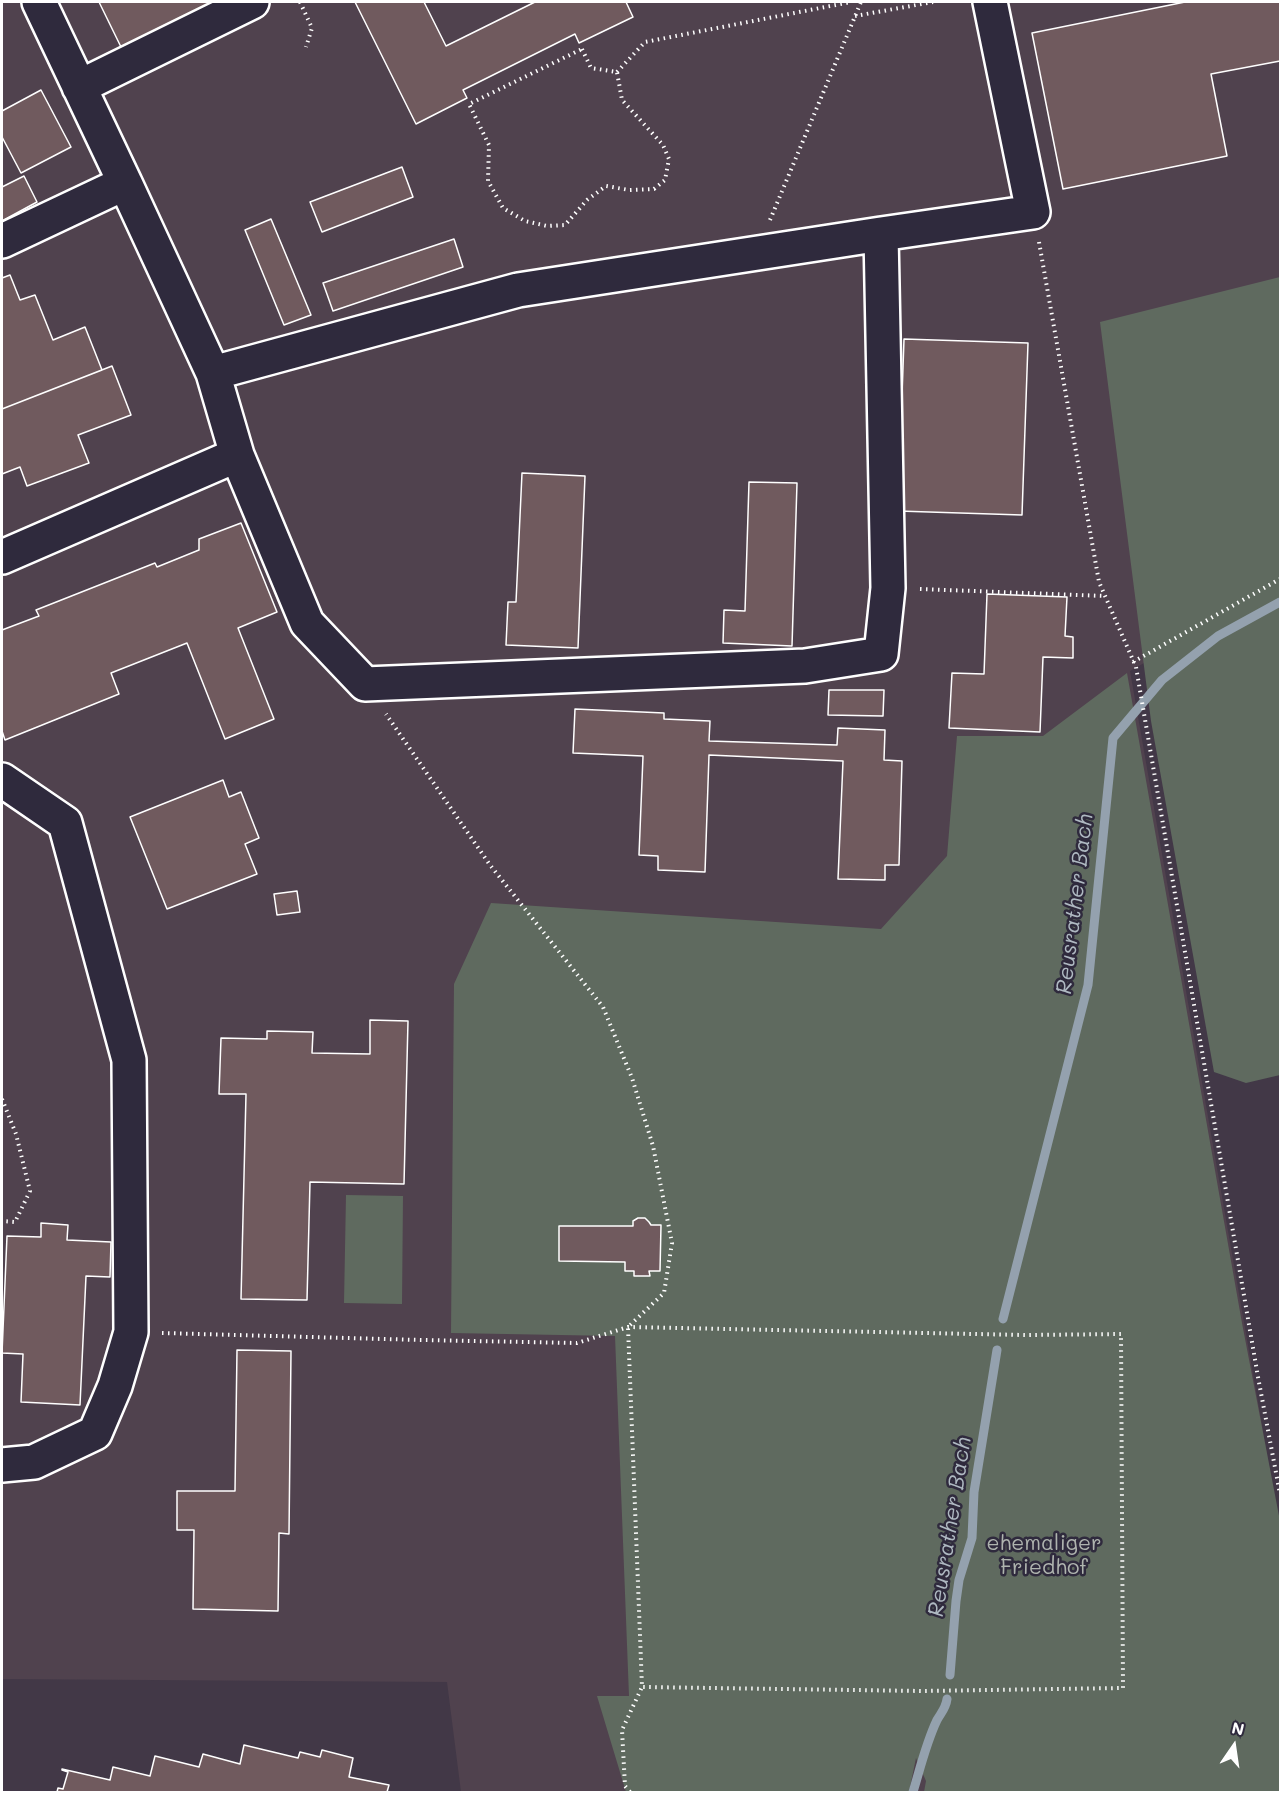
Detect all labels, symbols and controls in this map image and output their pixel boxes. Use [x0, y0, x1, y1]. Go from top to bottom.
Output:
water label: Reusrather Bach [1051, 812, 1099, 996]
water label: Reusrather Bach [923, 1435, 977, 1619]
park label: ehemaliger Friedhof [986, 1531, 1102, 1581]
north arrow [1204, 1716, 1264, 1776]
text: N [1230, 1716, 1246, 1740]

